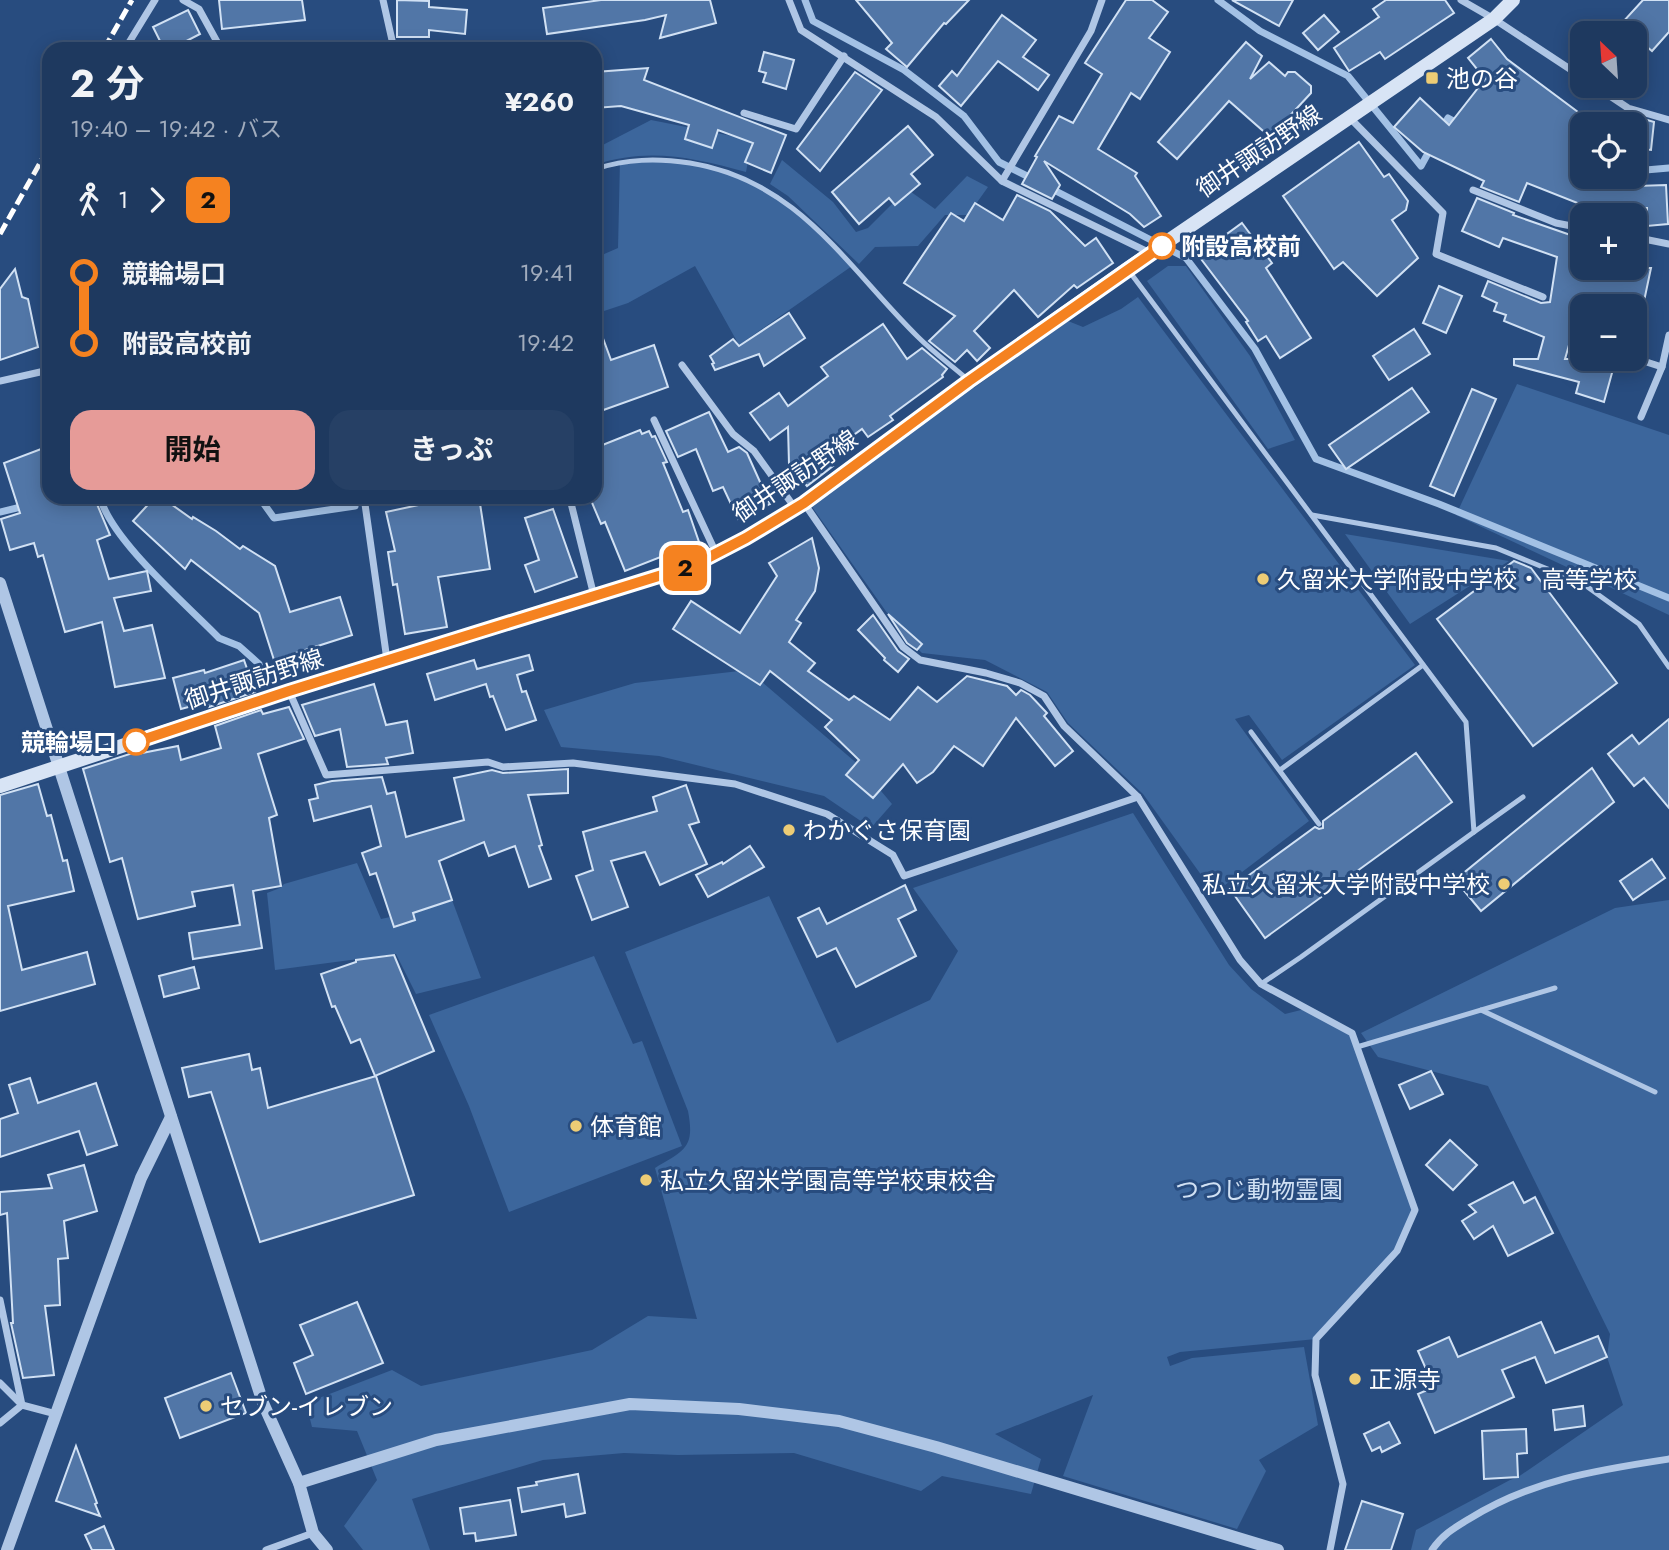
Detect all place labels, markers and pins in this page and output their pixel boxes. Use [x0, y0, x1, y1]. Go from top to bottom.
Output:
place label: 池の谷 [1446, 61, 1518, 96]
marker: 池の谷 [1424, 70, 1440, 86]
place label: 附設高校前 [1181, 229, 1301, 264]
marker: 附設高校前 [1149, 233, 1175, 259]
place label: 久留米大学附設中学校・高等学校 [1277, 562, 1637, 597]
marker: 久留米大学附設中学校・高等学校 [1255, 571, 1271, 587]
place label: 競輪場口 [21, 725, 117, 760]
marker: 競輪場口 [123, 729, 149, 755]
place label: わかぐさ保育園 [803, 813, 971, 848]
marker: わかぐさ保育園 [781, 822, 797, 838]
place label: 私立久留米大学附設中学校 [1202, 867, 1490, 902]
marker: 私立久留米大学附設中学校 [1496, 876, 1512, 892]
place label: 体育館 [590, 1109, 662, 1144]
marker: 体育館 [568, 1118, 584, 1134]
place label: 私立久留米学園高等学校東校舎 [660, 1163, 996, 1198]
marker: 私立久留米学園高等学校東校舎 [638, 1172, 654, 1188]
place label: 正源寺 [1369, 1362, 1441, 1397]
marker: 正源寺 [1347, 1371, 1363, 1387]
place label: セブン-イレブン [220, 1389, 393, 1424]
marker: セブン-イレブン [198, 1398, 214, 1414]

